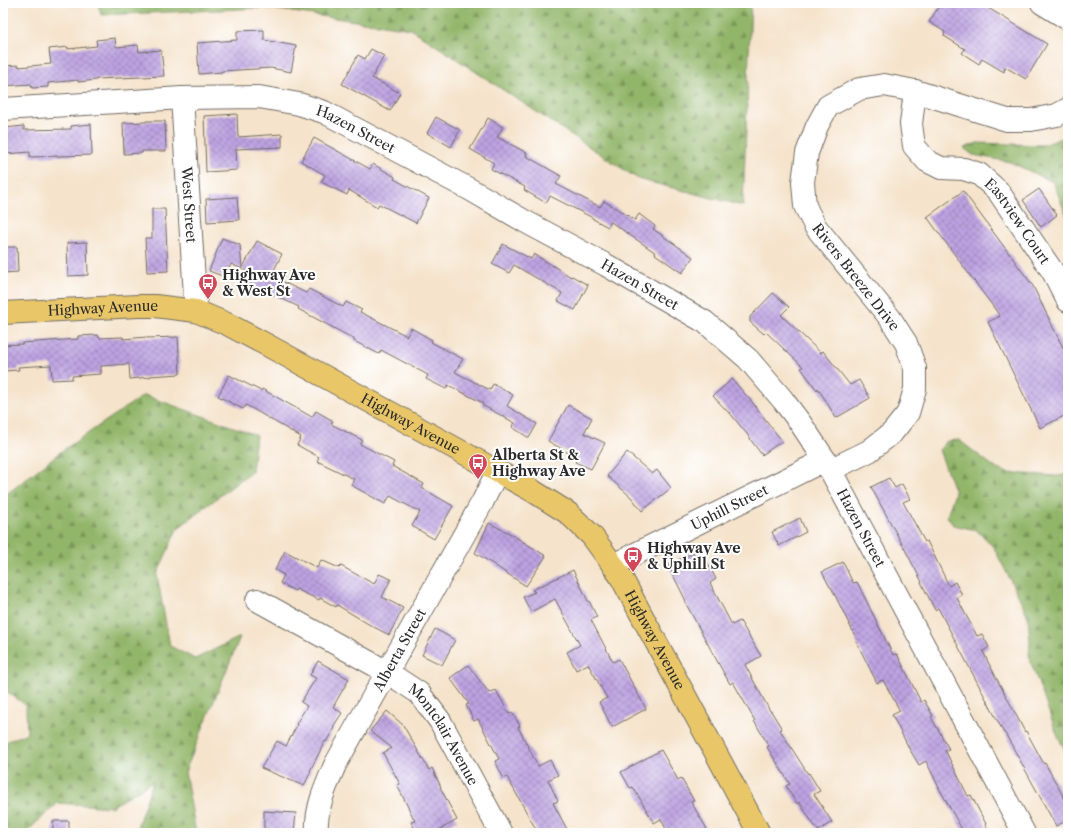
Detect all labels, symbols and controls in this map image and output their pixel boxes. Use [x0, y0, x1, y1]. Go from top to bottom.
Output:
street label: Hazen Street [314, 101, 398, 157]
street label: West Street [177, 165, 201, 244]
street label: Eastview Court [981, 174, 1054, 268]
street label: Rivers Breeze Drive [808, 220, 904, 334]
street label: Hazen Street [598, 255, 682, 314]
place label: Highway Ave & West St [222, 266, 316, 300]
bus stop icon: Highway Ave & West St [197, 272, 219, 300]
street label: Highway Avenue [47, 297, 158, 320]
street label: Highway Avenue [358, 389, 463, 458]
place label: Alberta St & Highway Ave [491, 446, 586, 480]
bus stop icon: Alberta St & Highway Ave [467, 452, 489, 480]
street label: Uphill Street [688, 481, 771, 534]
street label: Hazen Street [833, 485, 889, 570]
place label: Highway Ave & Uphill St [647, 539, 741, 573]
bus stop icon: Highway Ave & Uphill St [622, 545, 644, 573]
street label: Highway Avenue [621, 587, 689, 693]
street label: Alberta Street [369, 605, 430, 695]
street label: Montclair Avenue [405, 680, 482, 789]

